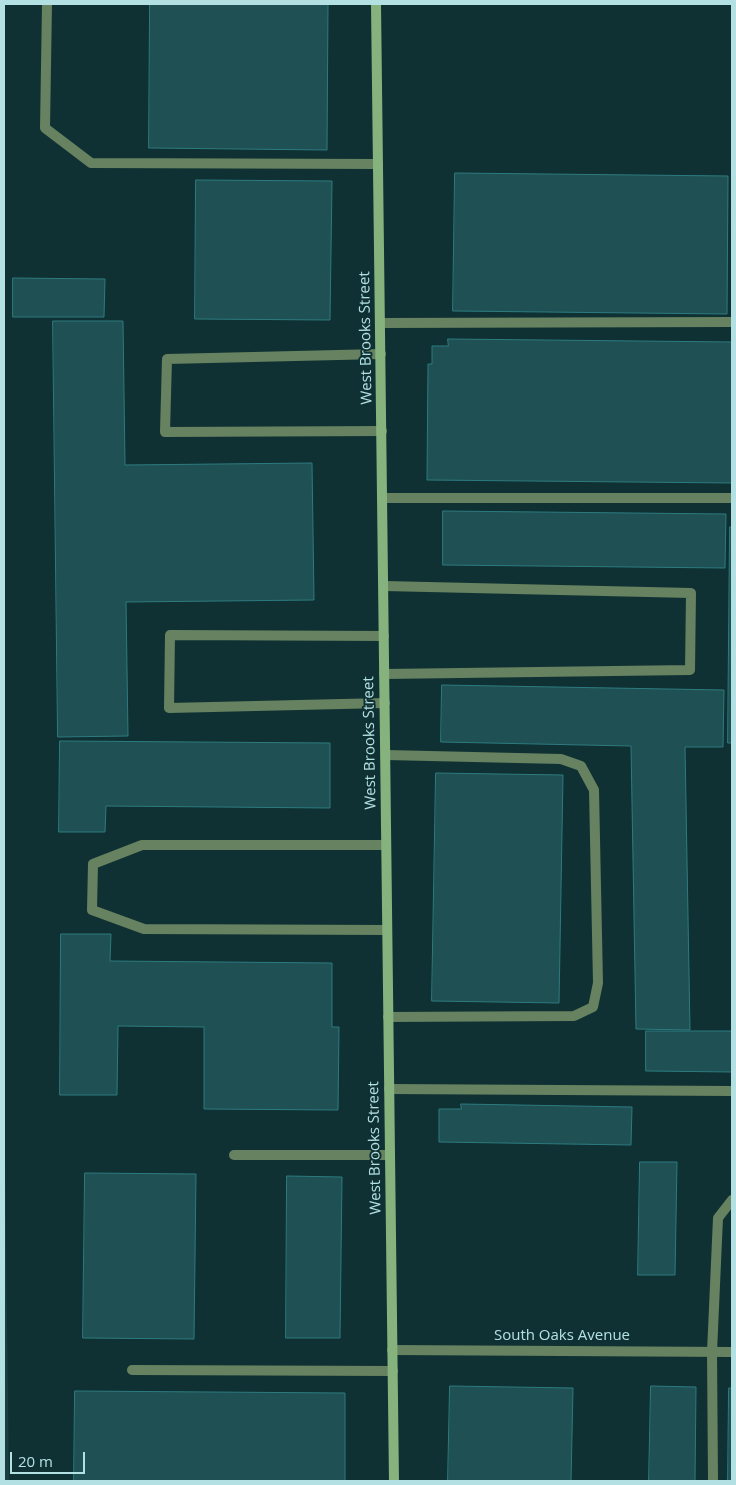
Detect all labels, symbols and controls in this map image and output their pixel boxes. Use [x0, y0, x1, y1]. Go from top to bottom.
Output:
street label: West Brooks Street [356, 271, 376, 405]
street label: West Brooks Street [360, 676, 380, 810]
street label: West Brooks Street [365, 1081, 385, 1215]
street label: South Oaks Avenue [494, 1327, 630, 1345]
scale bar [12, 1442, 88, 1474]
text: 20 m [18, 1451, 53, 1471]

